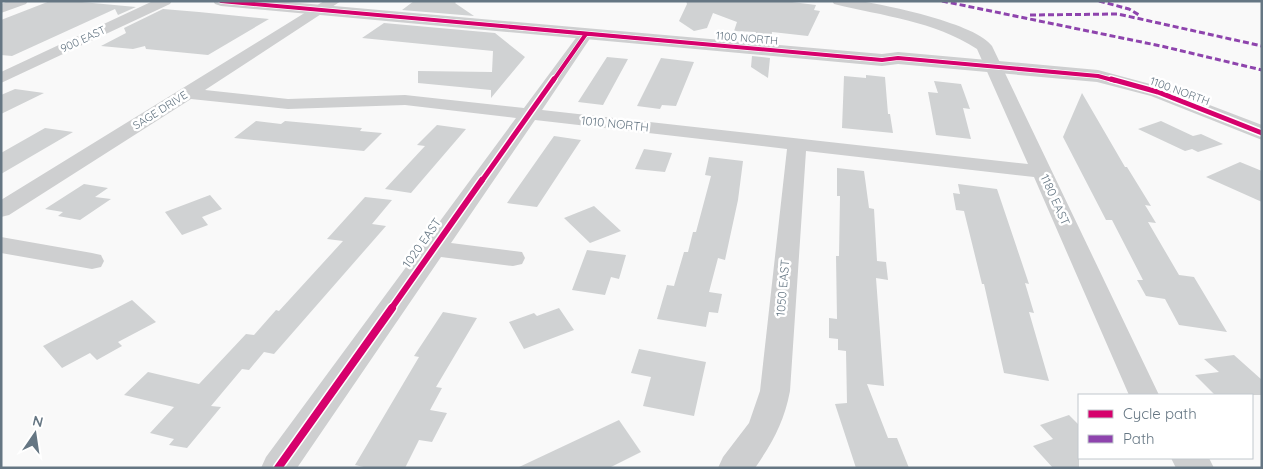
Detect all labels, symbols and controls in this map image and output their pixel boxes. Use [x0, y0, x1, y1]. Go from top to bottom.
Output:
street label: 900 EAST [58, 22, 108, 56]
street label: 1100 NORTH [715, 28, 779, 48]
street label: 1100 NORTH [1148, 74, 1212, 108]
street label: SAGE DRIVE [130, 88, 190, 132]
street label: 1010 NORTH [580, 112, 650, 135]
street label: 1180 EAST [1038, 172, 1073, 228]
street label: 1020 EAST [399, 215, 444, 270]
street label: 1050 EAST [773, 259, 792, 317]
legend [1078, 394, 1253, 459]
text: Cycle path [1123, 404, 1197, 423]
north arrow [10, 409, 60, 459]
text: N [31, 411, 45, 431]
text: Path [1123, 429, 1155, 448]

